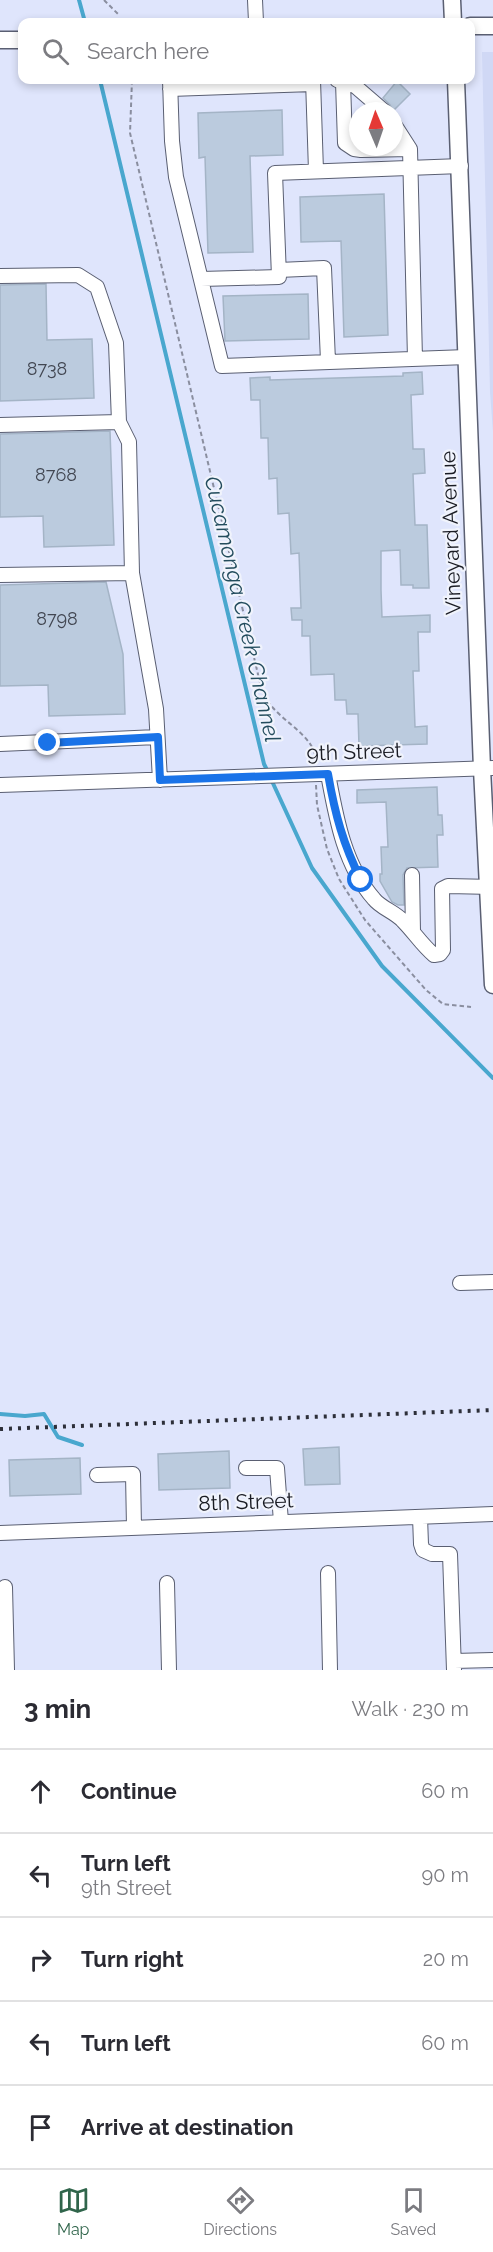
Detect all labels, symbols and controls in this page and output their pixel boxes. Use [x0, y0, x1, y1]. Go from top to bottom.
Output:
search box [18, 18, 475, 84]
icon: search [39, 35, 72, 68]
text: Search here [87, 38, 209, 64]
north arrow [349, 102, 403, 156]
house number: 8738 [27, 358, 67, 379]
street label: Vineyard Avenue [435, 451, 466, 615]
house number: 8768 [35, 464, 77, 485]
water label: Cucamonga Creek Channel [200, 474, 286, 745]
house number: 8798 [36, 608, 78, 629]
route end [34, 729, 60, 755]
street label: 9th Street [306, 737, 402, 766]
route start [347, 866, 373, 892]
street label: 8th Street [198, 1487, 294, 1516]
text: 3 min [24, 1694, 91, 1724]
text: Walk · 230 m [351, 1697, 469, 1721]
icon: ahead [24, 1775, 57, 1808]
text: Continue [81, 1778, 177, 1804]
text: 60 m [421, 1779, 469, 1803]
text: Turn left [81, 1850, 171, 1876]
icon: left [24, 1859, 57, 1892]
text: 90 m [422, 1863, 469, 1887]
text: 9th Street [81, 1876, 172, 1900]
icon: right [24, 1943, 57, 1976]
text: Turn right [81, 1946, 184, 1972]
text: 20 m [423, 1947, 469, 1971]
icon: left [24, 2027, 57, 2060]
text: Turn left [81, 2030, 171, 2056]
text: 60 m [421, 2031, 469, 2055]
icon: arrive [24, 2111, 57, 2144]
text: Arrive at destination [81, 2114, 294, 2140]
tab: Map [57, 2184, 90, 2239]
tab: Directions [203, 2184, 277, 2239]
tab: Saved [390, 2184, 436, 2239]

